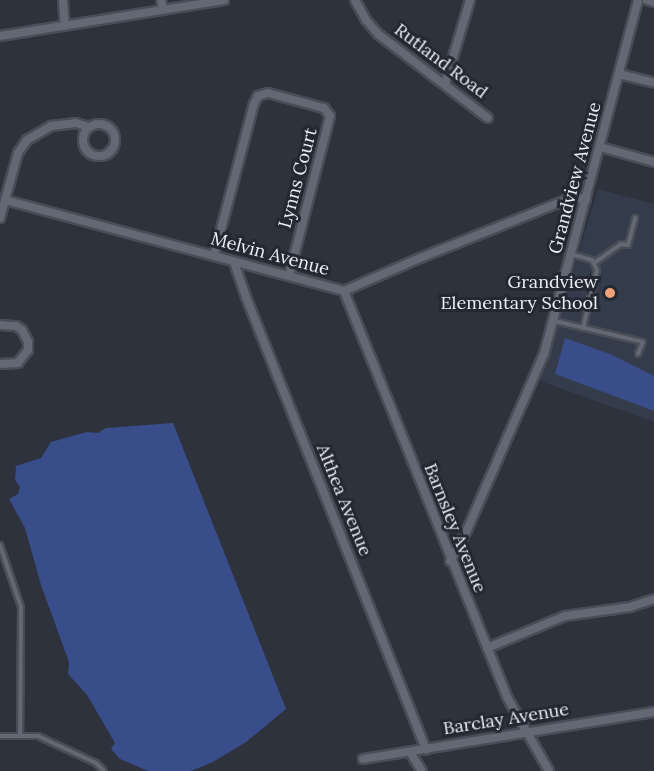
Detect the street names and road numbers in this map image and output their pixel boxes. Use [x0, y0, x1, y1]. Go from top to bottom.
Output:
street label: Rutland Road [390, 19, 492, 103]
street label: Grandview Avenue [544, 100, 606, 256]
street label: Lynns Court [274, 125, 322, 231]
street label: Melvin Avenue [208, 228, 332, 280]
street label: Althea Avenue [312, 441, 376, 559]
street label: Barnsley Avenue [419, 460, 491, 596]
street label: Barclay Avenue [442, 698, 570, 740]

